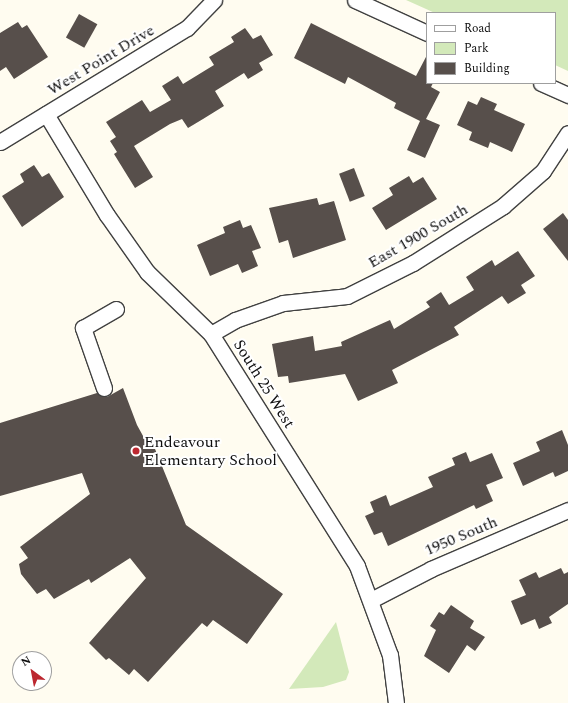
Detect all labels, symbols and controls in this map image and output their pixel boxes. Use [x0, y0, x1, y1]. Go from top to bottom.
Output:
legend [426, 12, 556, 84]
text: Road [464, 19, 491, 38]
street label: West Point Drive [44, 21, 158, 99]
text: Park [464, 39, 489, 58]
text: Building [464, 59, 510, 78]
street label: East 1900 South [365, 200, 471, 272]
street label: South 25 West [229, 336, 299, 432]
place label: Endeavour Elementary School [144, 432, 277, 470]
marker: Endeavour Elementary School [131, 446, 141, 456]
street label: 1950 South [422, 512, 500, 560]
north arrow [12, 651, 52, 691]
text: N [18, 652, 34, 671]

